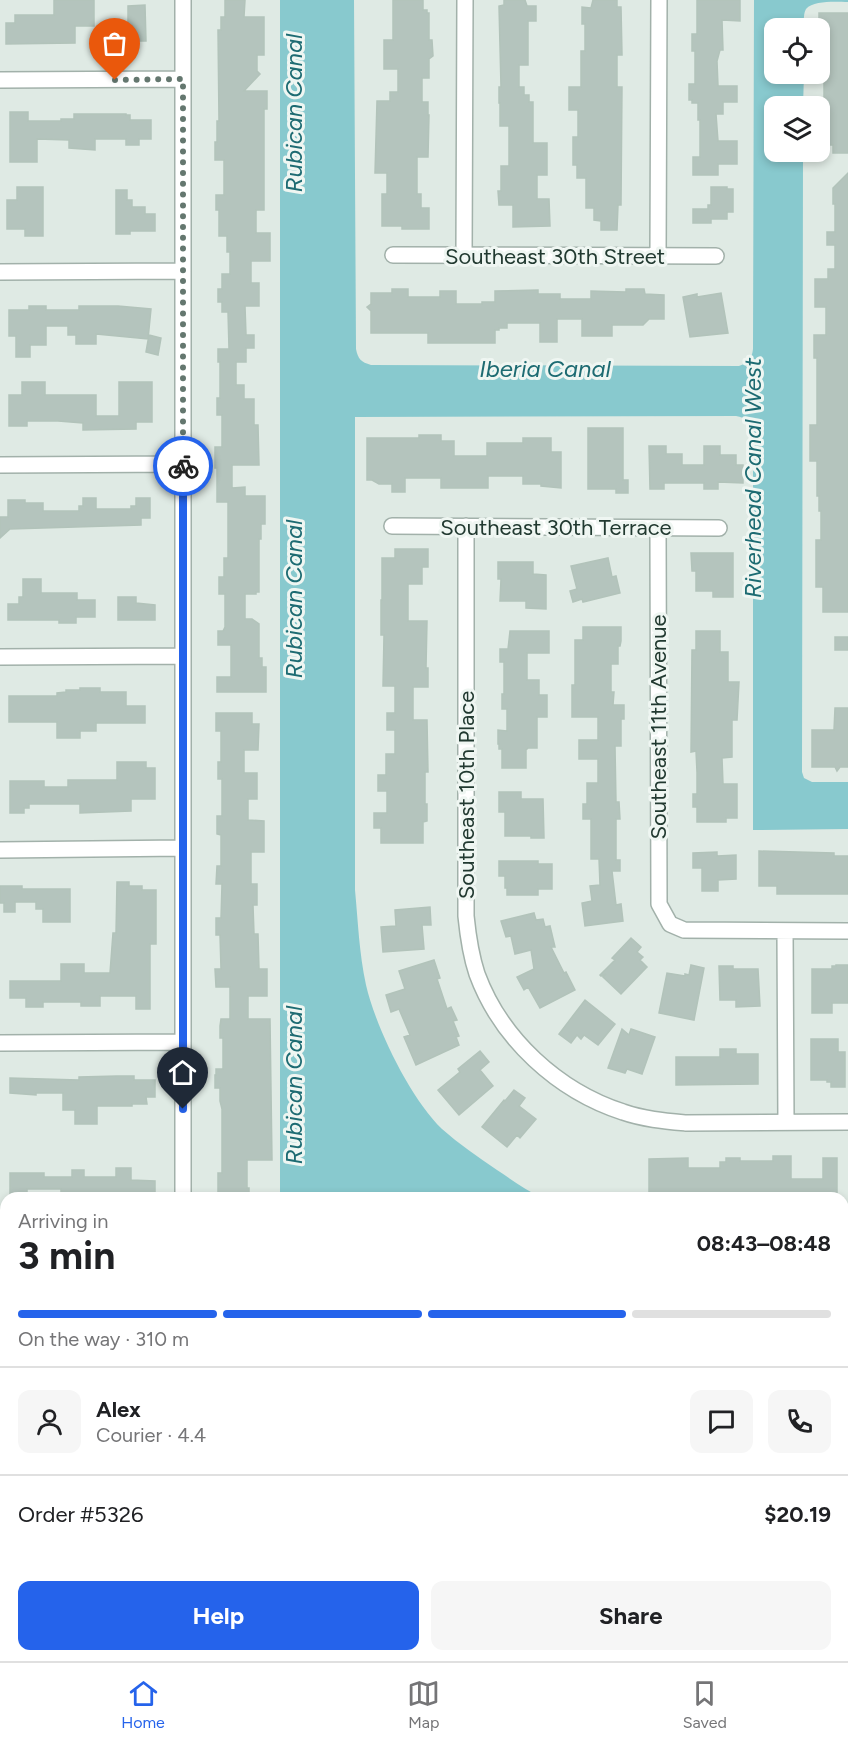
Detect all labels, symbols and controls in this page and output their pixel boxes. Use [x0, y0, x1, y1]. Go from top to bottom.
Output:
pin [89, 18, 140, 80]
map controls [764, 18, 830, 162]
button: locate [764, 18, 830, 84]
icon: bag [98, 27, 131, 60]
water label: Rubican Canal [279, 33, 308, 192]
button: layers [764, 96, 830, 162]
street label: Southeast 30th Street [445, 243, 665, 270]
water label: Iberia Canal [479, 354, 612, 383]
water label: Riverhead Canal West [738, 357, 767, 598]
courier [153, 436, 213, 496]
icon: bike [167, 450, 200, 483]
street label: Southeast 30th Terrace [440, 514, 672, 541]
water label: Rubican Canal [279, 519, 308, 678]
street label: Southeast 11th Avenue [645, 615, 672, 839]
street label: Southeast 10th Place [453, 691, 480, 899]
water label: Rubican Canal [279, 1005, 308, 1164]
pin [157, 1047, 208, 1109]
icon: home [166, 1056, 199, 1089]
text: Arriving in [18, 1209, 108, 1233]
text: 08:43–08:48 [697, 1230, 831, 1257]
text: 3 min [18, 1232, 115, 1279]
text: On the way · 310 m [18, 1327, 189, 1351]
button: person [18, 1390, 81, 1453]
button: chat [690, 1390, 753, 1453]
button: phone [768, 1390, 831, 1453]
text: Alex [96, 1396, 141, 1423]
text: Courier · 4.4 [96, 1423, 206, 1447]
text: Order #5326 [18, 1501, 144, 1528]
text: $20.19 [764, 1501, 831, 1528]
button: Help [18, 1581, 419, 1650]
button: Share [431, 1581, 831, 1650]
tab: Home [121, 1677, 165, 1732]
tab: Map [407, 1677, 440, 1732]
tab: Saved [683, 1677, 727, 1732]

